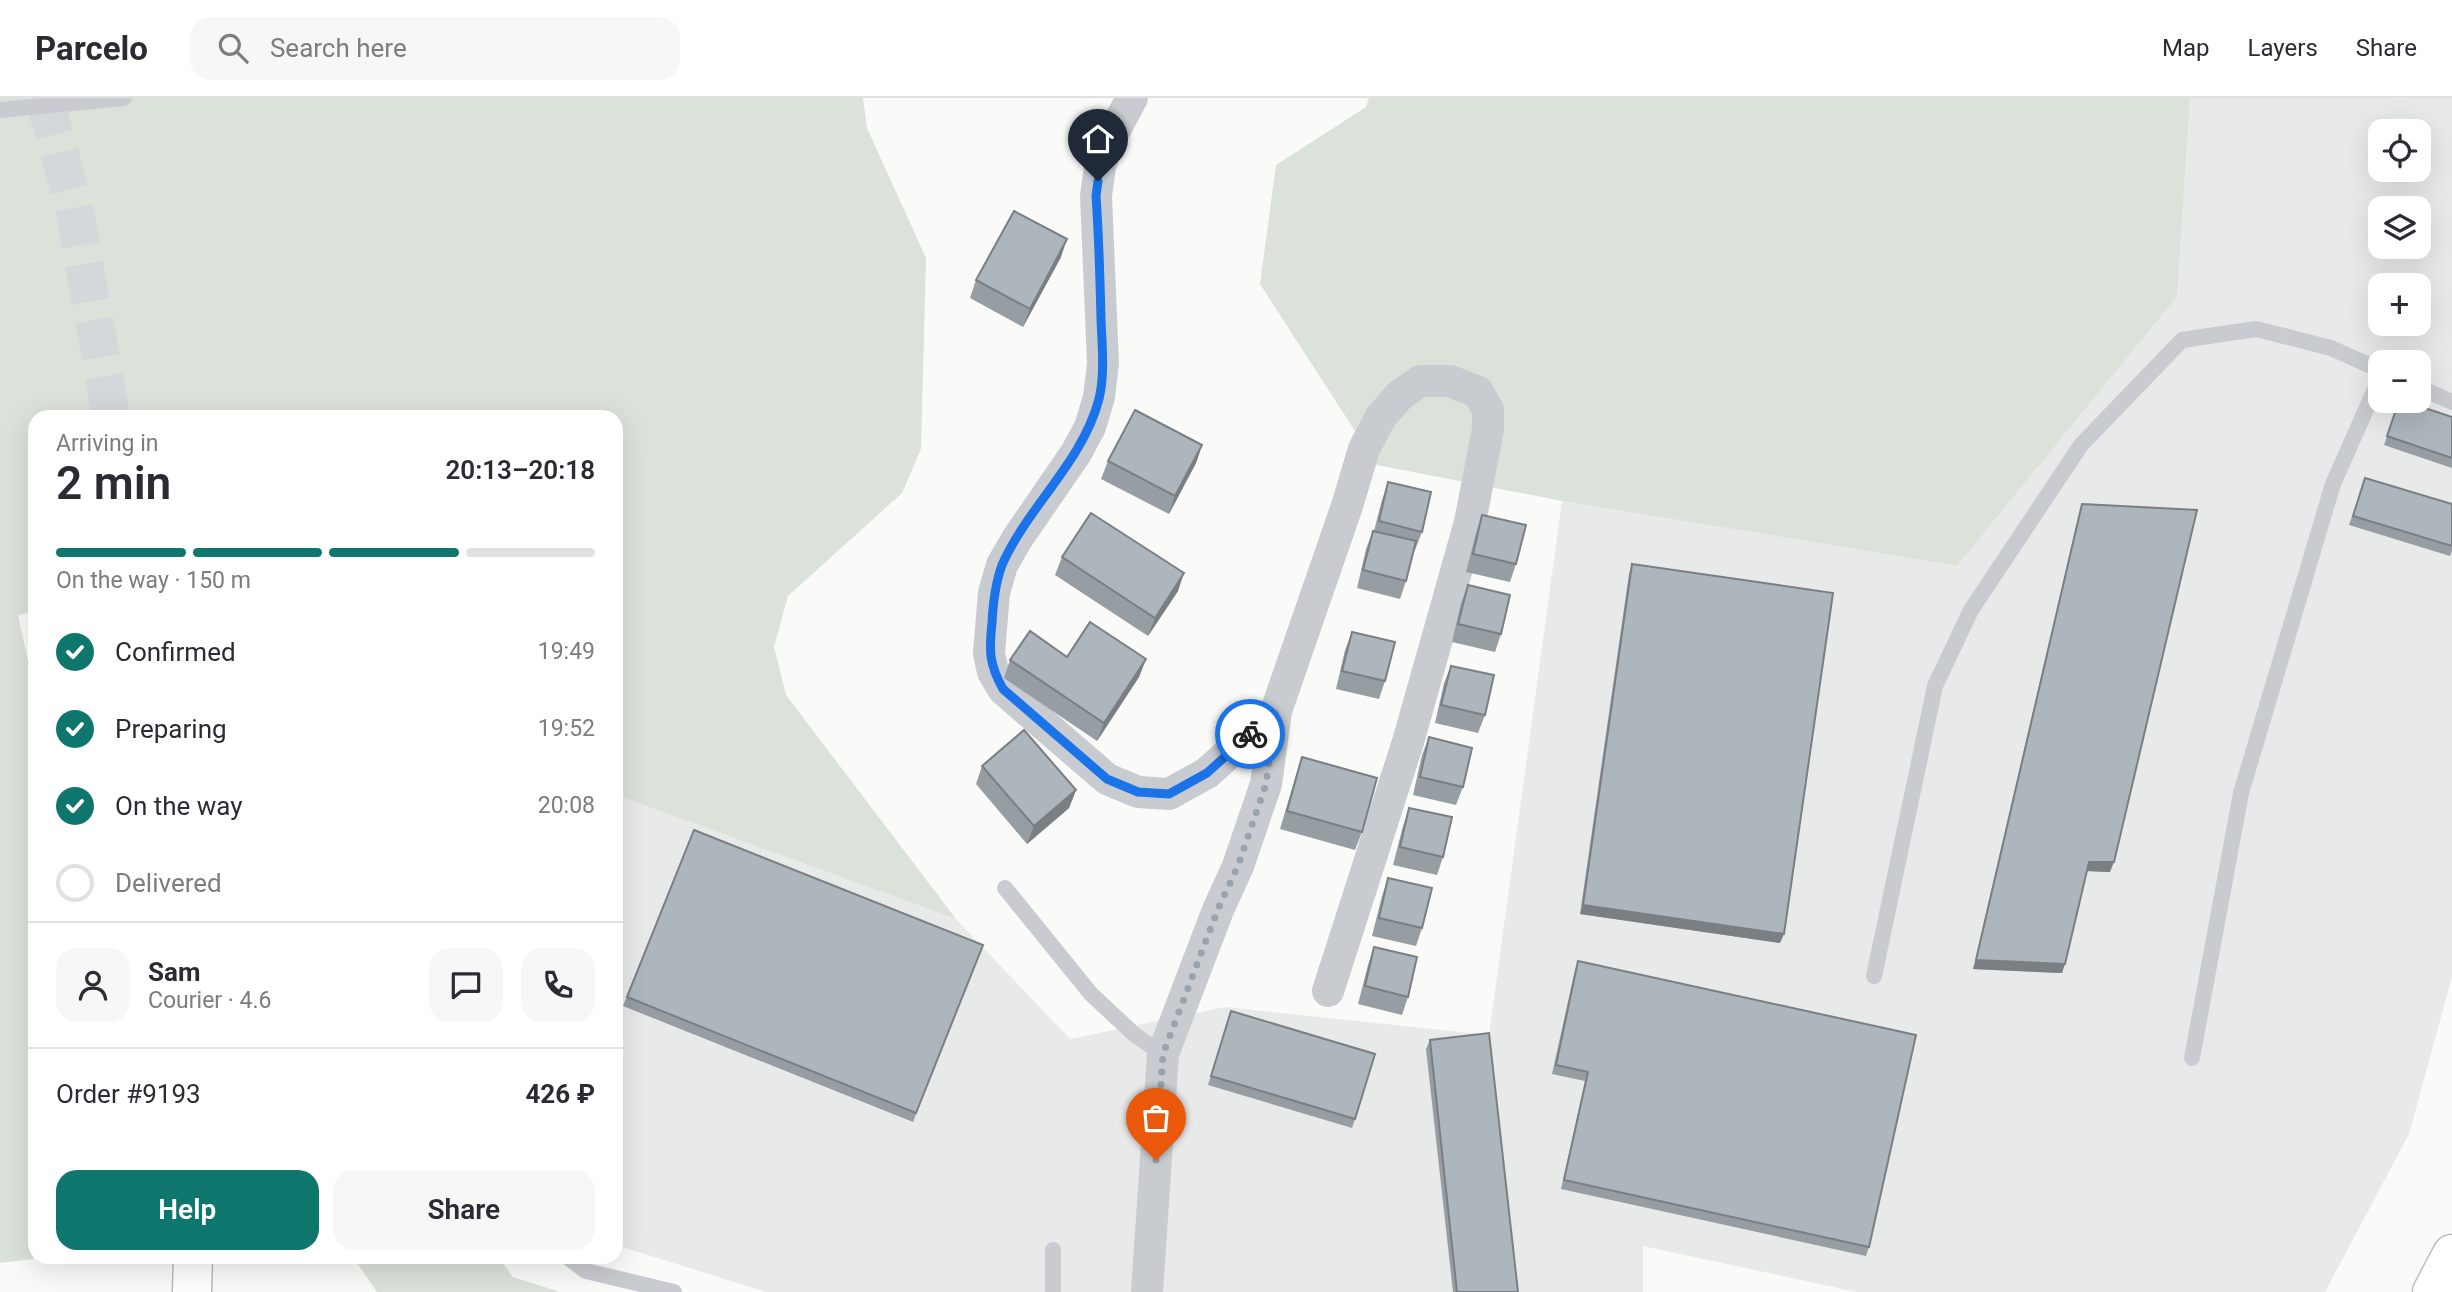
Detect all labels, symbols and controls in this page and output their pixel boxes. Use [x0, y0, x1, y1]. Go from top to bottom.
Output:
search box [190, 17, 680, 80]
text: Parcelo [35, 29, 148, 68]
icon: search [214, 29, 252, 67]
text: Search here [270, 33, 407, 63]
text: Map [2162, 34, 2210, 62]
text: Layers [2248, 34, 2318, 62]
text: Share [2356, 34, 2417, 62]
pin [1068, 109, 1128, 181]
map controls [2368, 119, 2431, 413]
button: locate [2368, 119, 2431, 182]
icon: home [1079, 120, 1117, 158]
button: layers [2368, 196, 2431, 259]
button: + [2368, 273, 2431, 336]
button: − [2368, 350, 2431, 413]
text: Arriving in [56, 430, 159, 457]
text: 20:13–20:18 [445, 455, 595, 485]
text: 2 min [56, 456, 171, 510]
text: On the way · 150 m [56, 567, 251, 594]
icon: check [56, 633, 94, 671]
text: Confirmed [115, 637, 236, 667]
text: 19:49 [538, 638, 595, 665]
courier [1215, 699, 1285, 769]
icon: check [56, 710, 94, 748]
text: Preparing [115, 714, 227, 744]
text: 19:52 [538, 715, 595, 742]
icon: bike [1231, 715, 1269, 753]
icon: check [56, 787, 94, 825]
text: On the way [115, 791, 243, 821]
text: 20:08 [538, 792, 595, 819]
text: Delivered [115, 868, 222, 898]
button: person [56, 948, 130, 1022]
button: chat [429, 948, 503, 1022]
button: phone [521, 948, 595, 1022]
text: Sam [148, 957, 200, 987]
text: Courier · 4.6 [148, 987, 271, 1014]
text: Order #9193 [56, 1079, 201, 1109]
text: 426 ₽ [525, 1079, 595, 1109]
pin [1126, 1088, 1186, 1160]
icon: bag [1137, 1099, 1175, 1137]
button: Help [56, 1170, 319, 1250]
button: Share [333, 1170, 595, 1250]

